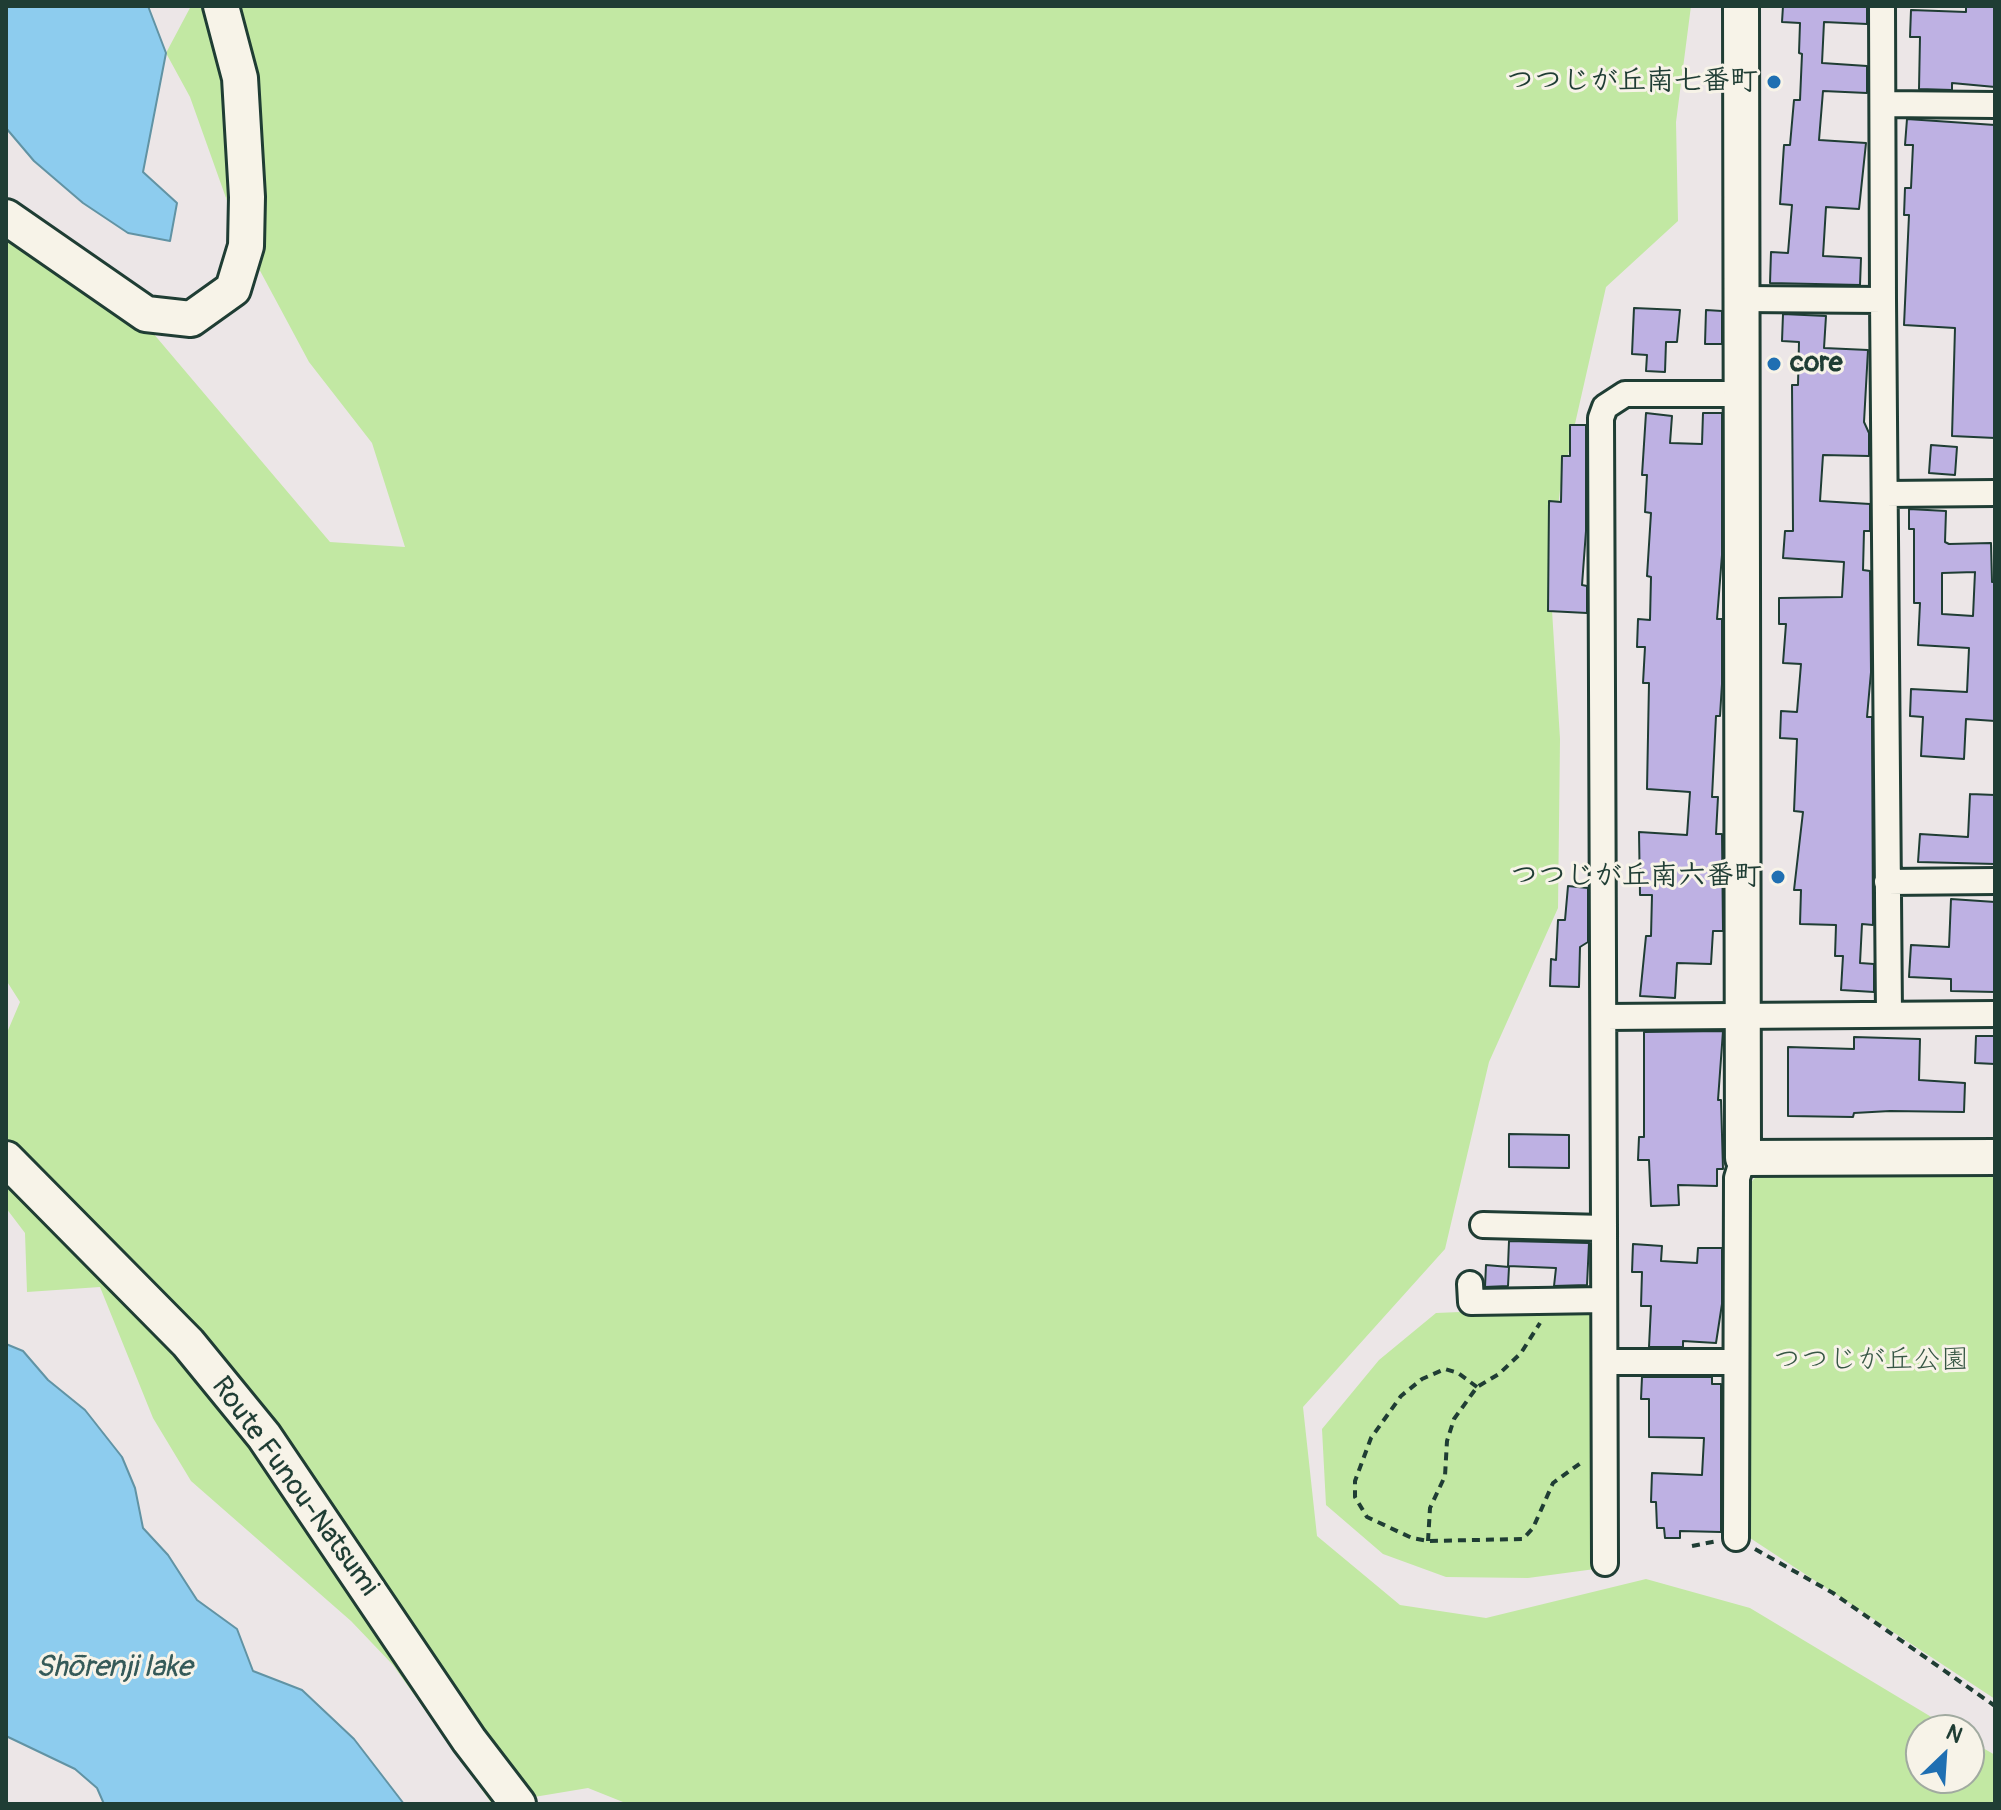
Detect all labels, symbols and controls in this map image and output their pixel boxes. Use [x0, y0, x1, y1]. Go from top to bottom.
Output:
place label: つつじが丘南七番町 [1506, 65, 1758, 99]
marker: つつじが丘南七番町 [1765, 73, 1783, 91]
place label: core [1790, 347, 1842, 381]
marker: core [1765, 355, 1783, 373]
place label: つつじが丘南六番町 [1510, 860, 1762, 894]
marker: つつじが丘南六番町 [1769, 868, 1787, 886]
park label: つつじが丘公園 [1773, 1344, 1969, 1378]
street label: Route Funou-Natsumi [203, 1371, 385, 1603]
water label: Shōrenji lake [36, 1650, 192, 1686]
north arrow [1905, 1714, 1985, 1794]
text: N [1942, 1718, 1967, 1750]

